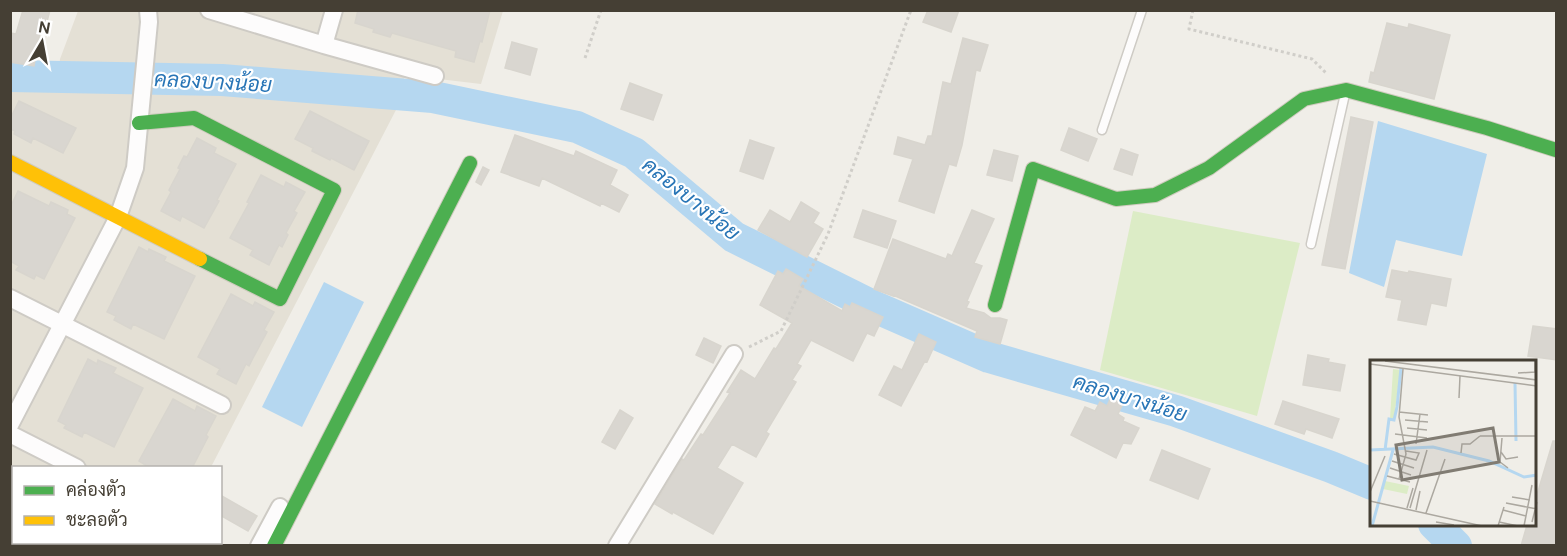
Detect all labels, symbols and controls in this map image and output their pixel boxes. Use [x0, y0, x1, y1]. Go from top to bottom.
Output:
north arrow [12, 12, 72, 72]
text: N [37, 16, 52, 39]
water label: คลองบางน้อย [154, 65, 272, 99]
water label: คลองบางน้อย [636, 151, 746, 247]
inset map [1370, 360, 1537, 526]
water label: คลองบางน้อย [1070, 367, 1190, 429]
legend [12, 466, 222, 544]
text: คล่องตัว [66, 478, 126, 502]
text: ชะลอตัว [66, 508, 128, 532]

